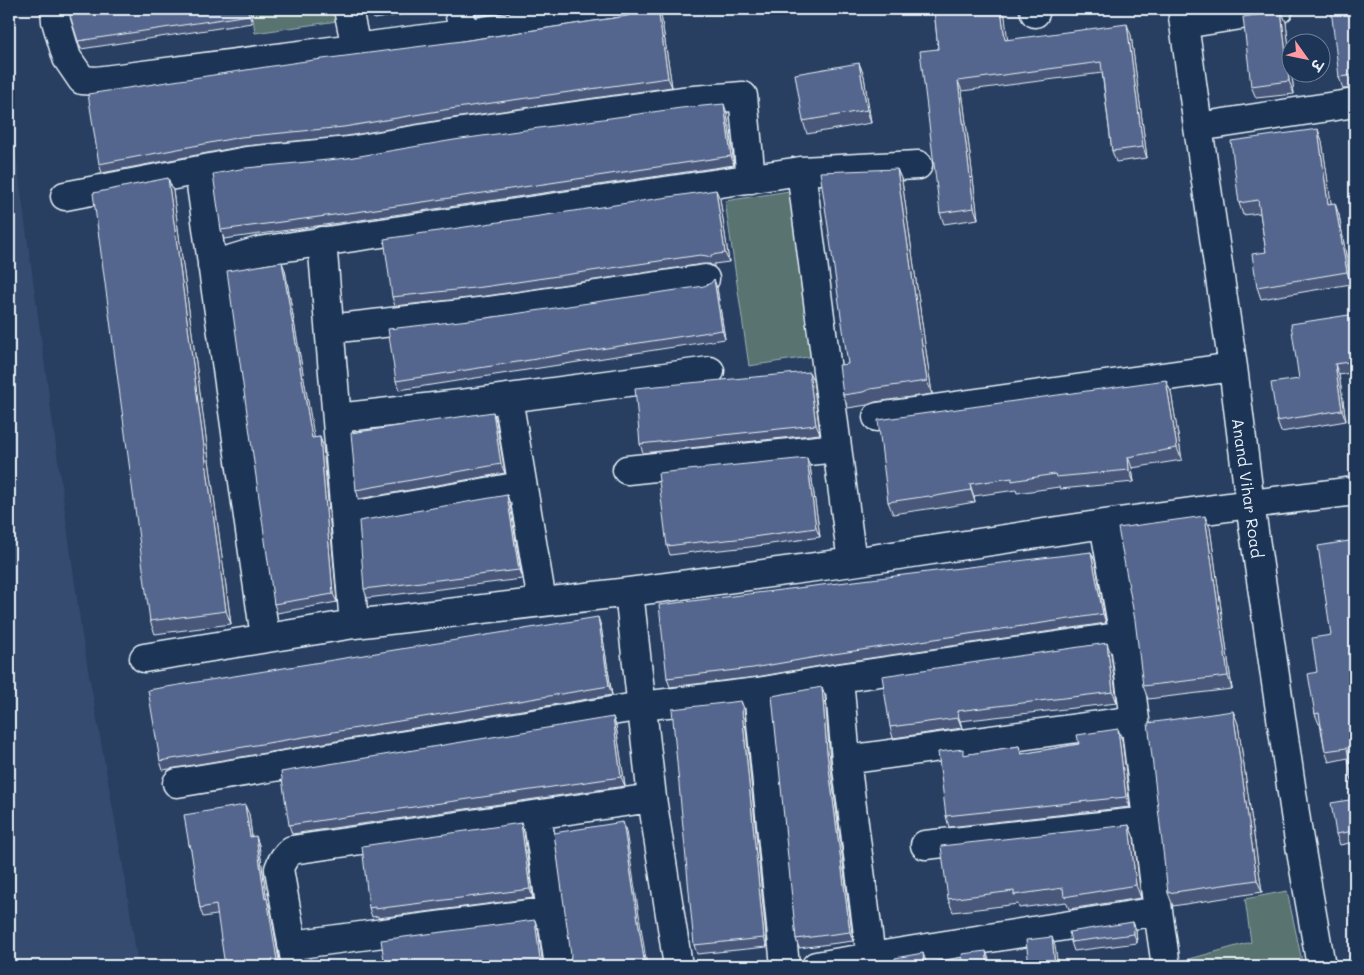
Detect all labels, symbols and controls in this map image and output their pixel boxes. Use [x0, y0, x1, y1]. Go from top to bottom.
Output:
north arrow [1282, 32, 1332, 82]
text: उ [1306, 55, 1329, 76]
street label: Anand Vihar Road [1228, 417, 1268, 559]

